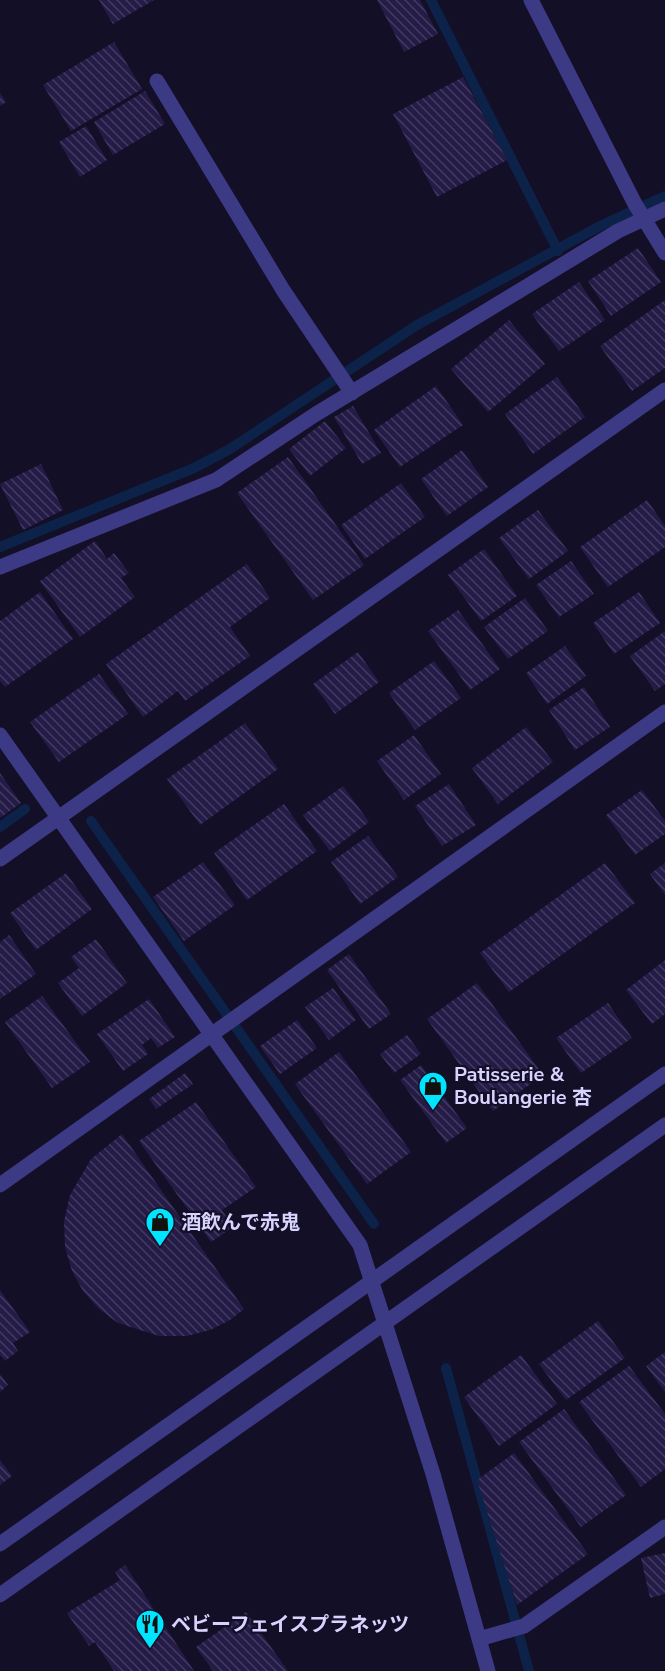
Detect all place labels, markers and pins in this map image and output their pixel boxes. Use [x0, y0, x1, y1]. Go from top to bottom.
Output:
place label: Patisserie & Boulangerie 杏 [454, 1061, 592, 1111]
shop icon: Patisserie & Boulangerie 杏 [417, 1070, 449, 1112]
shop icon: 酒飲んで赤鬼 [144, 1206, 176, 1248]
place label: 酒飲んで赤鬼 [181, 1209, 300, 1236]
restaurant icon: ベビーフェイスプラネッツ [134, 1608, 166, 1650]
place label: ベビーフェイスプラネッツ [171, 1611, 409, 1638]

